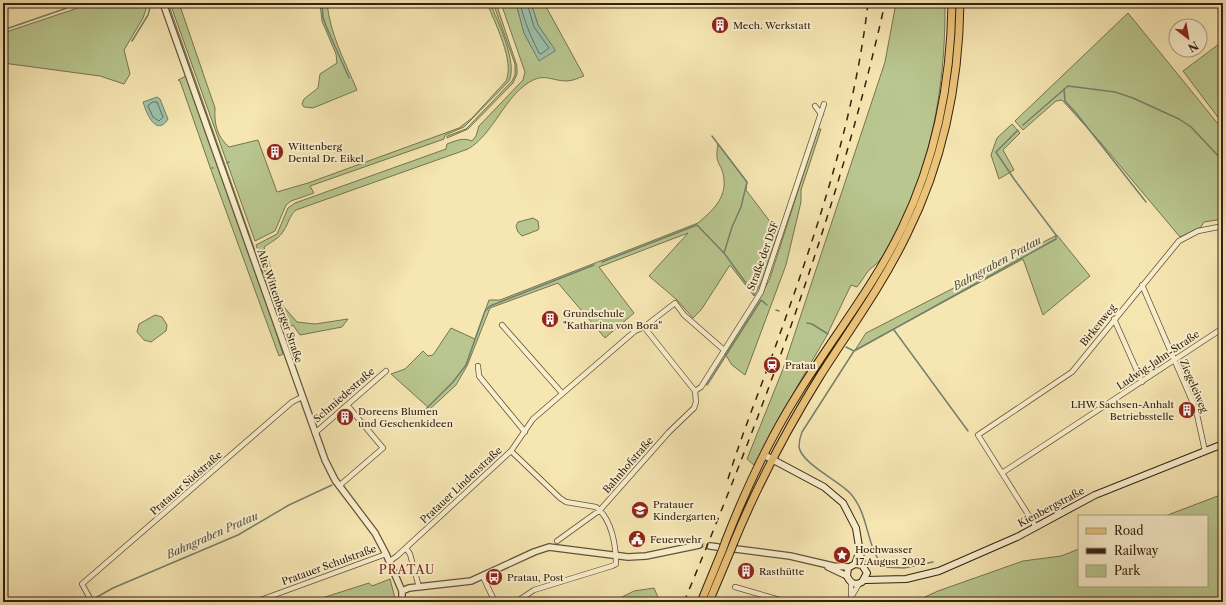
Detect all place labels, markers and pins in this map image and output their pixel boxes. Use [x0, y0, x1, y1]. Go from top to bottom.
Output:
building icon: Mech. Werkstatt [710, 15, 730, 35]
place label: Mech. Werkstatt [733, 19, 811, 32]
place label: Wittenberg Dental Dr. Eikel [287, 140, 364, 165]
building icon: Wittenberg Dental Dr. Eikel [265, 142, 285, 162]
place label: Grundschule "Katharina von Bora" [563, 307, 662, 332]
building icon: Grundschule "Katharina von Bora" [540, 309, 560, 329]
station icon: Pratau [762, 355, 782, 375]
place label: Pratau [785, 359, 816, 372]
place label: LHW Sachsen-Anhalt Betriebsstelle [1071, 398, 1174, 423]
building icon: LHW Sachsen-Anhalt Betriebsstelle [1177, 400, 1197, 420]
place label: Doreens Blumen und Geschenkideen [358, 405, 454, 430]
building icon: Doreens Blumen und Geschenkideen [335, 407, 355, 427]
place label: Pratauer Kindergarten [653, 498, 717, 523]
school or university icon: Pratauer Kindergarten [630, 500, 650, 520]
public building icon: Feuerwehr [627, 529, 647, 549]
place label: Feuerwehr [650, 533, 703, 546]
place label: Hochwasser 17.August 2002 [855, 543, 926, 568]
place icon: Hochwasser 17.August 2002 [832, 545, 852, 565]
building icon: Rasthütte [736, 561, 756, 581]
place label: Rasthütte [759, 565, 805, 578]
bus stop icon: Pratau, Post [484, 567, 504, 587]
place label: Pratau, Post [507, 571, 564, 584]

